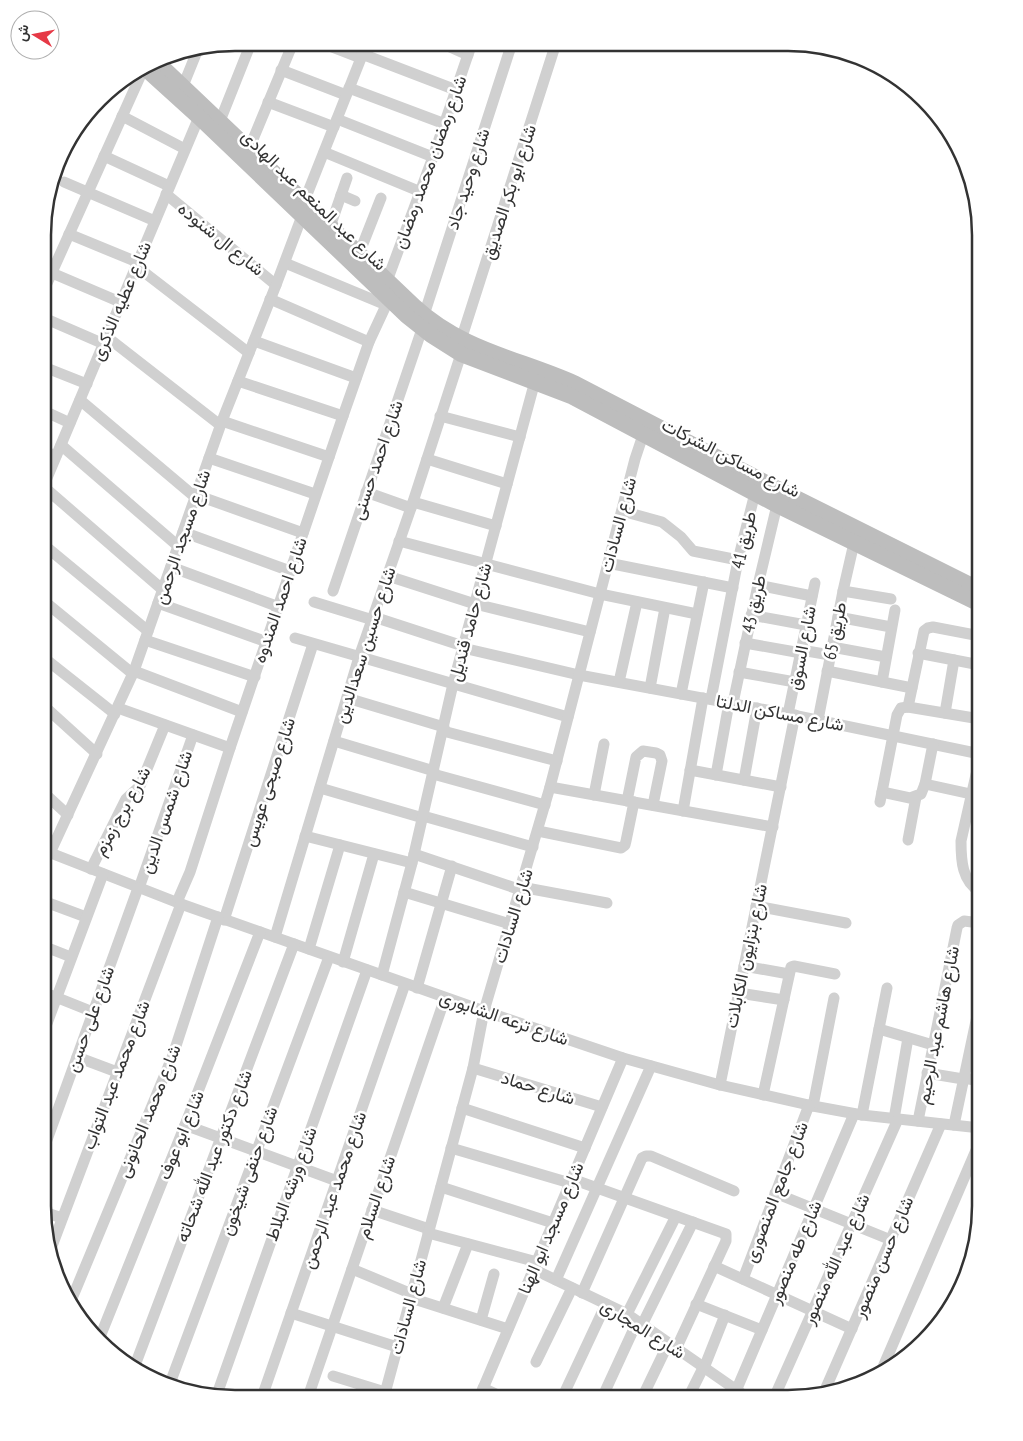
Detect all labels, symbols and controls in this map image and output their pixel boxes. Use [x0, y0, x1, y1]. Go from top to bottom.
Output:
north arrow [10, 10, 60, 60]
text: ش [12, 23, 33, 43]
street label: شارع رمضان محمد رمضان [387, 72, 473, 252]
street label: شارع ابو بكر الصديق [476, 121, 542, 263]
street label: شارع عبد المنعم عبد الهادى [236, 124, 392, 276]
street label: شارع وحيد جاد [440, 125, 496, 233]
street label: شارع ال شنوده [173, 197, 269, 281]
street label: شارع عطيه الذكرى [85, 238, 157, 364]
street label: شارع احمد حسنى [345, 397, 409, 523]
street label: شارع مساكن الشركات [658, 413, 804, 503]
street label: شارع مسجد الرحمن [148, 467, 216, 607]
street label: شارع السادات [594, 475, 642, 575]
street label: طريق 41 [726, 509, 761, 571]
street label: شارع احمد المندوه [247, 534, 313, 666]
street label: شارع حامد قنديل [443, 560, 497, 684]
street label: شارع حسين سعدالدين [328, 564, 402, 726]
street label: طريق 43 [736, 573, 771, 635]
street label: طريق 65 [818, 600, 851, 662]
street label: شارع السوق [782, 604, 822, 692]
street label: شارع مساكن الدلتا [714, 689, 846, 737]
street label: شارع صبحى عويس [237, 714, 301, 850]
street label: شارع شمس الدين [134, 747, 198, 877]
street label: شارع برج زمزم [88, 762, 156, 860]
street label: شارع السادات [487, 866, 539, 966]
street label: شارع بنزايون الكابلات [719, 882, 773, 1030]
street label: شارع هاشم عبد الرحيم [911, 944, 965, 1106]
street label: شارع على حسن [60, 963, 120, 1075]
street label: شارع ترعه الشابورى [436, 985, 572, 1051]
street label: شارع محمد عبد التواب [76, 997, 156, 1153]
street label: شارع محمد الحانونى [111, 1041, 187, 1181]
street label: شارع حماد [498, 1065, 578, 1111]
street label: شارع دكتور عبد الله شحاته [170, 1066, 258, 1246]
street label: شارع ابو عوف [152, 1087, 210, 1183]
street label: شارع حنفى شيخون [215, 1103, 283, 1239]
street label: شارع محمد عبد الرحمن [296, 1108, 372, 1272]
street label: شارع جامع المنصورى [738, 1118, 814, 1266]
street label: شارع ورشه البلاط [259, 1124, 323, 1244]
street label: شارع السلام [351, 1152, 401, 1242]
street label: شارع مسجد ابو الهنا [512, 1158, 590, 1298]
street label: شارع عبد الله منصور [796, 1190, 876, 1329]
street label: شارع حسن منصور [846, 1193, 919, 1322]
street label: شارع طه منصور [762, 1197, 828, 1308]
street label: شارع السادات [384, 1257, 432, 1357]
street label: شارع المجارى [596, 1294, 690, 1364]

